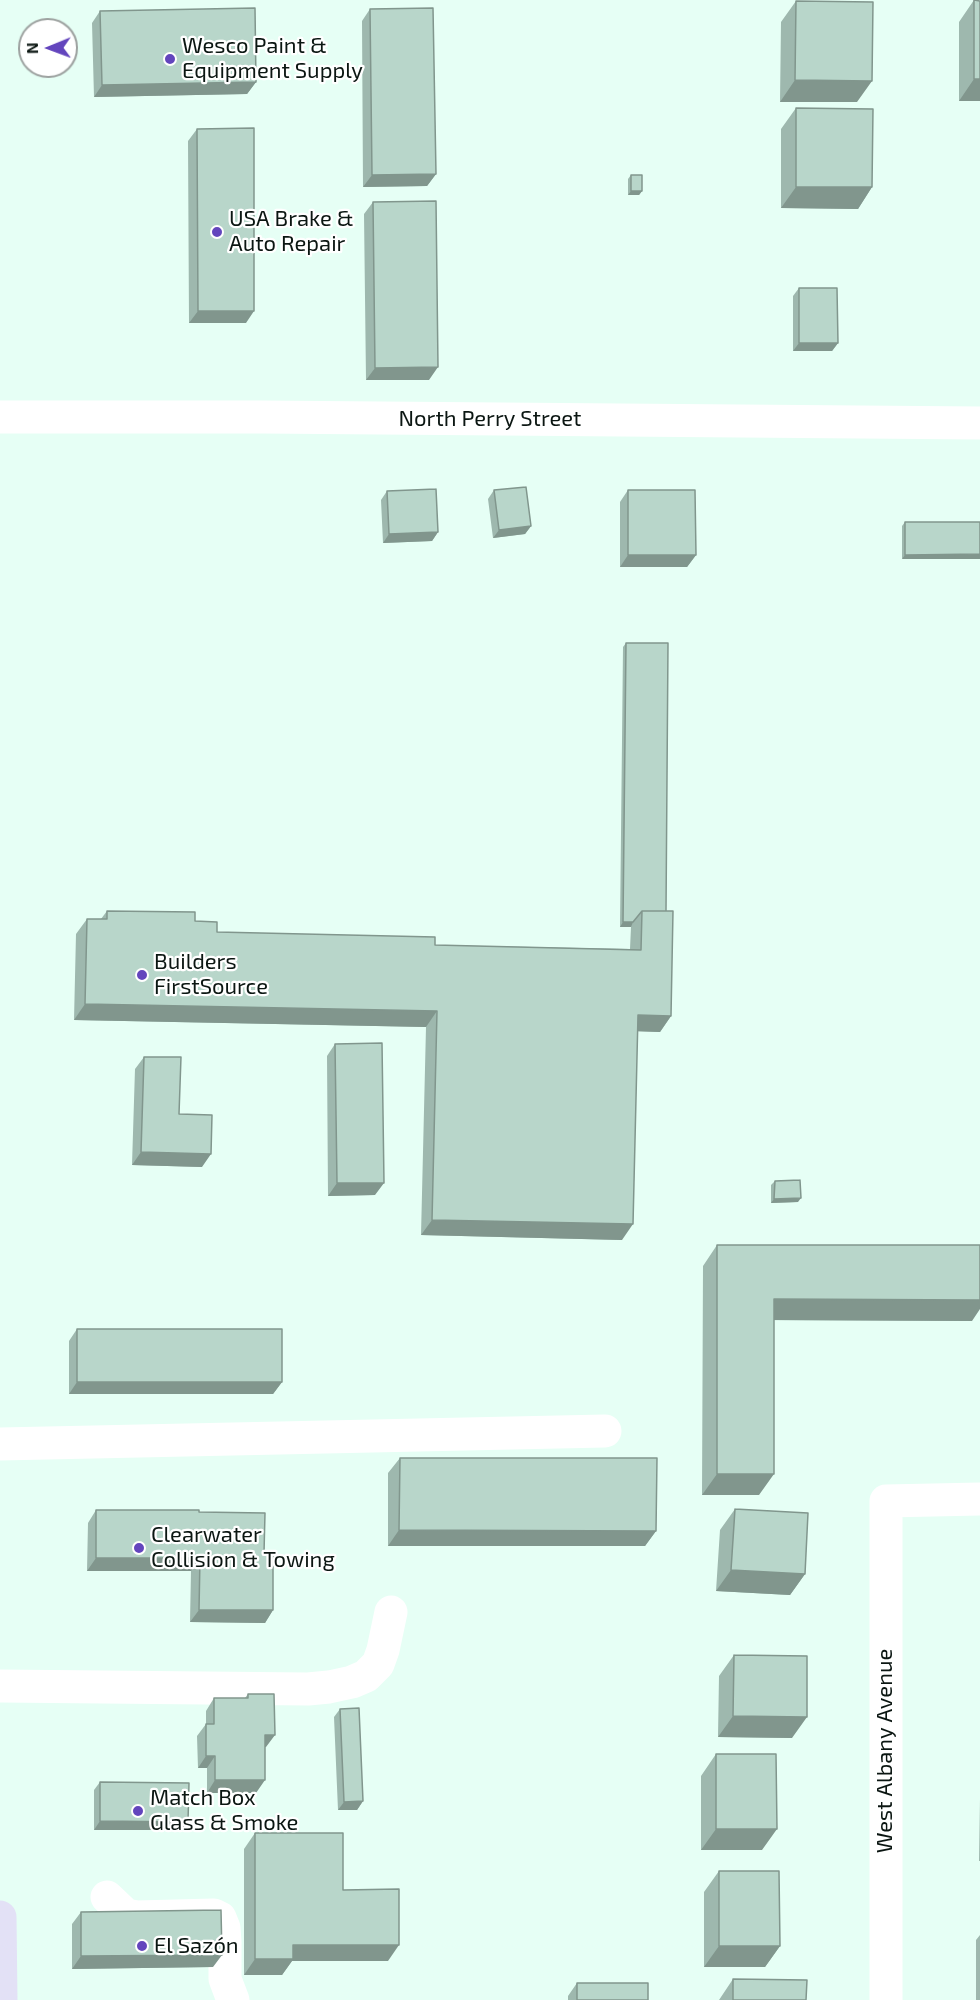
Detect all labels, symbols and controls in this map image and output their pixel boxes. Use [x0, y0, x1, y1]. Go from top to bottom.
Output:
north arrow [18, 18, 78, 78]
place label: Wesco Paint & Equipment Supply [182, 33, 363, 84]
text: N [22, 42, 41, 54]
marker: Wesco Paint & Equipment Supply [163, 52, 177, 66]
place label: USA Brake & Auto Repair [229, 206, 354, 258]
marker: USA Brake & Auto Repair [210, 225, 224, 239]
street label: North Perry Street [399, 406, 581, 432]
place label: Builders FirstSource [154, 949, 268, 1000]
marker: Builders FirstSource [135, 968, 149, 982]
place label: Clearwater Collision & Towing [151, 1522, 335, 1574]
marker: Clearwater Collision & Towing [132, 1541, 146, 1555]
street label: West Albany Avenue [872, 1649, 898, 1853]
place label: Match Box Glass & Smoke [150, 1785, 298, 1837]
marker: Match Box Glass & Smoke [131, 1804, 145, 1818]
place label: El Sazón [154, 1933, 239, 1959]
marker: El Sazón [135, 1939, 149, 1953]

